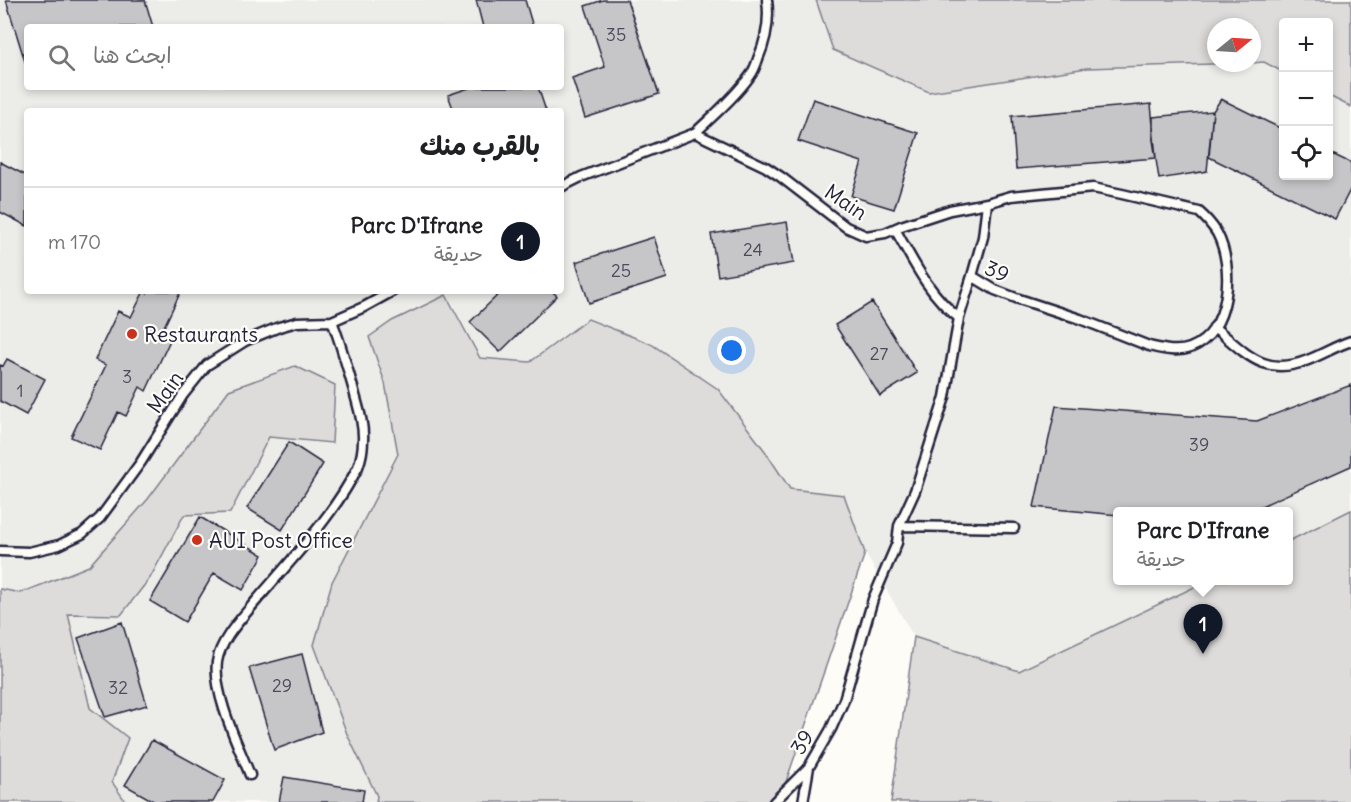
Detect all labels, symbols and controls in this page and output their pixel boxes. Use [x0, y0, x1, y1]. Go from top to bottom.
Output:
north arrow [1207, 18, 1261, 72]
map controls [1279, 18, 1333, 180]
button: + [1279, 18, 1333, 72]
house number: 35 [606, 23, 626, 46]
search box [24, 24, 564, 90]
icon: search [45, 41, 78, 74]
text: ابحث هنا [93, 41, 172, 69]
button: − [1279, 72, 1333, 126]
button: locate [1279, 126, 1333, 180]
text: بالقرب منك [420, 129, 540, 162]
street label: Main [819, 178, 873, 226]
text: Parc D'Ifrane [350, 211, 483, 239]
text: 170 m [48, 229, 101, 254]
text: 1 [517, 229, 524, 254]
house number: 24 [743, 238, 763, 261]
text: حديقة [434, 241, 483, 266]
street label: 39 [981, 254, 1013, 288]
house number: 25 [611, 259, 631, 282]
place label: Restaurants [144, 321, 258, 348]
marker: Restaurants [125, 327, 139, 341]
your location [717, 336, 746, 365]
house number: 27 [870, 342, 889, 365]
house number: 3 [122, 365, 132, 388]
street label: Main [141, 366, 189, 418]
house number: 1 [16, 379, 24, 402]
house number: 39 [1189, 433, 1209, 456]
popup [1113, 507, 1293, 585]
text: Parc D'Ifrane [1137, 516, 1269, 544]
place label: AUI Post Office [209, 527, 353, 554]
marker: AUI Post Office [190, 533, 204, 547]
text: حديقة [1137, 546, 1186, 571]
pin: 1 [1184, 604, 1222, 654]
house number: 29 [272, 674, 292, 697]
house number: 32 [108, 676, 128, 699]
street label: 39 [784, 725, 820, 759]

